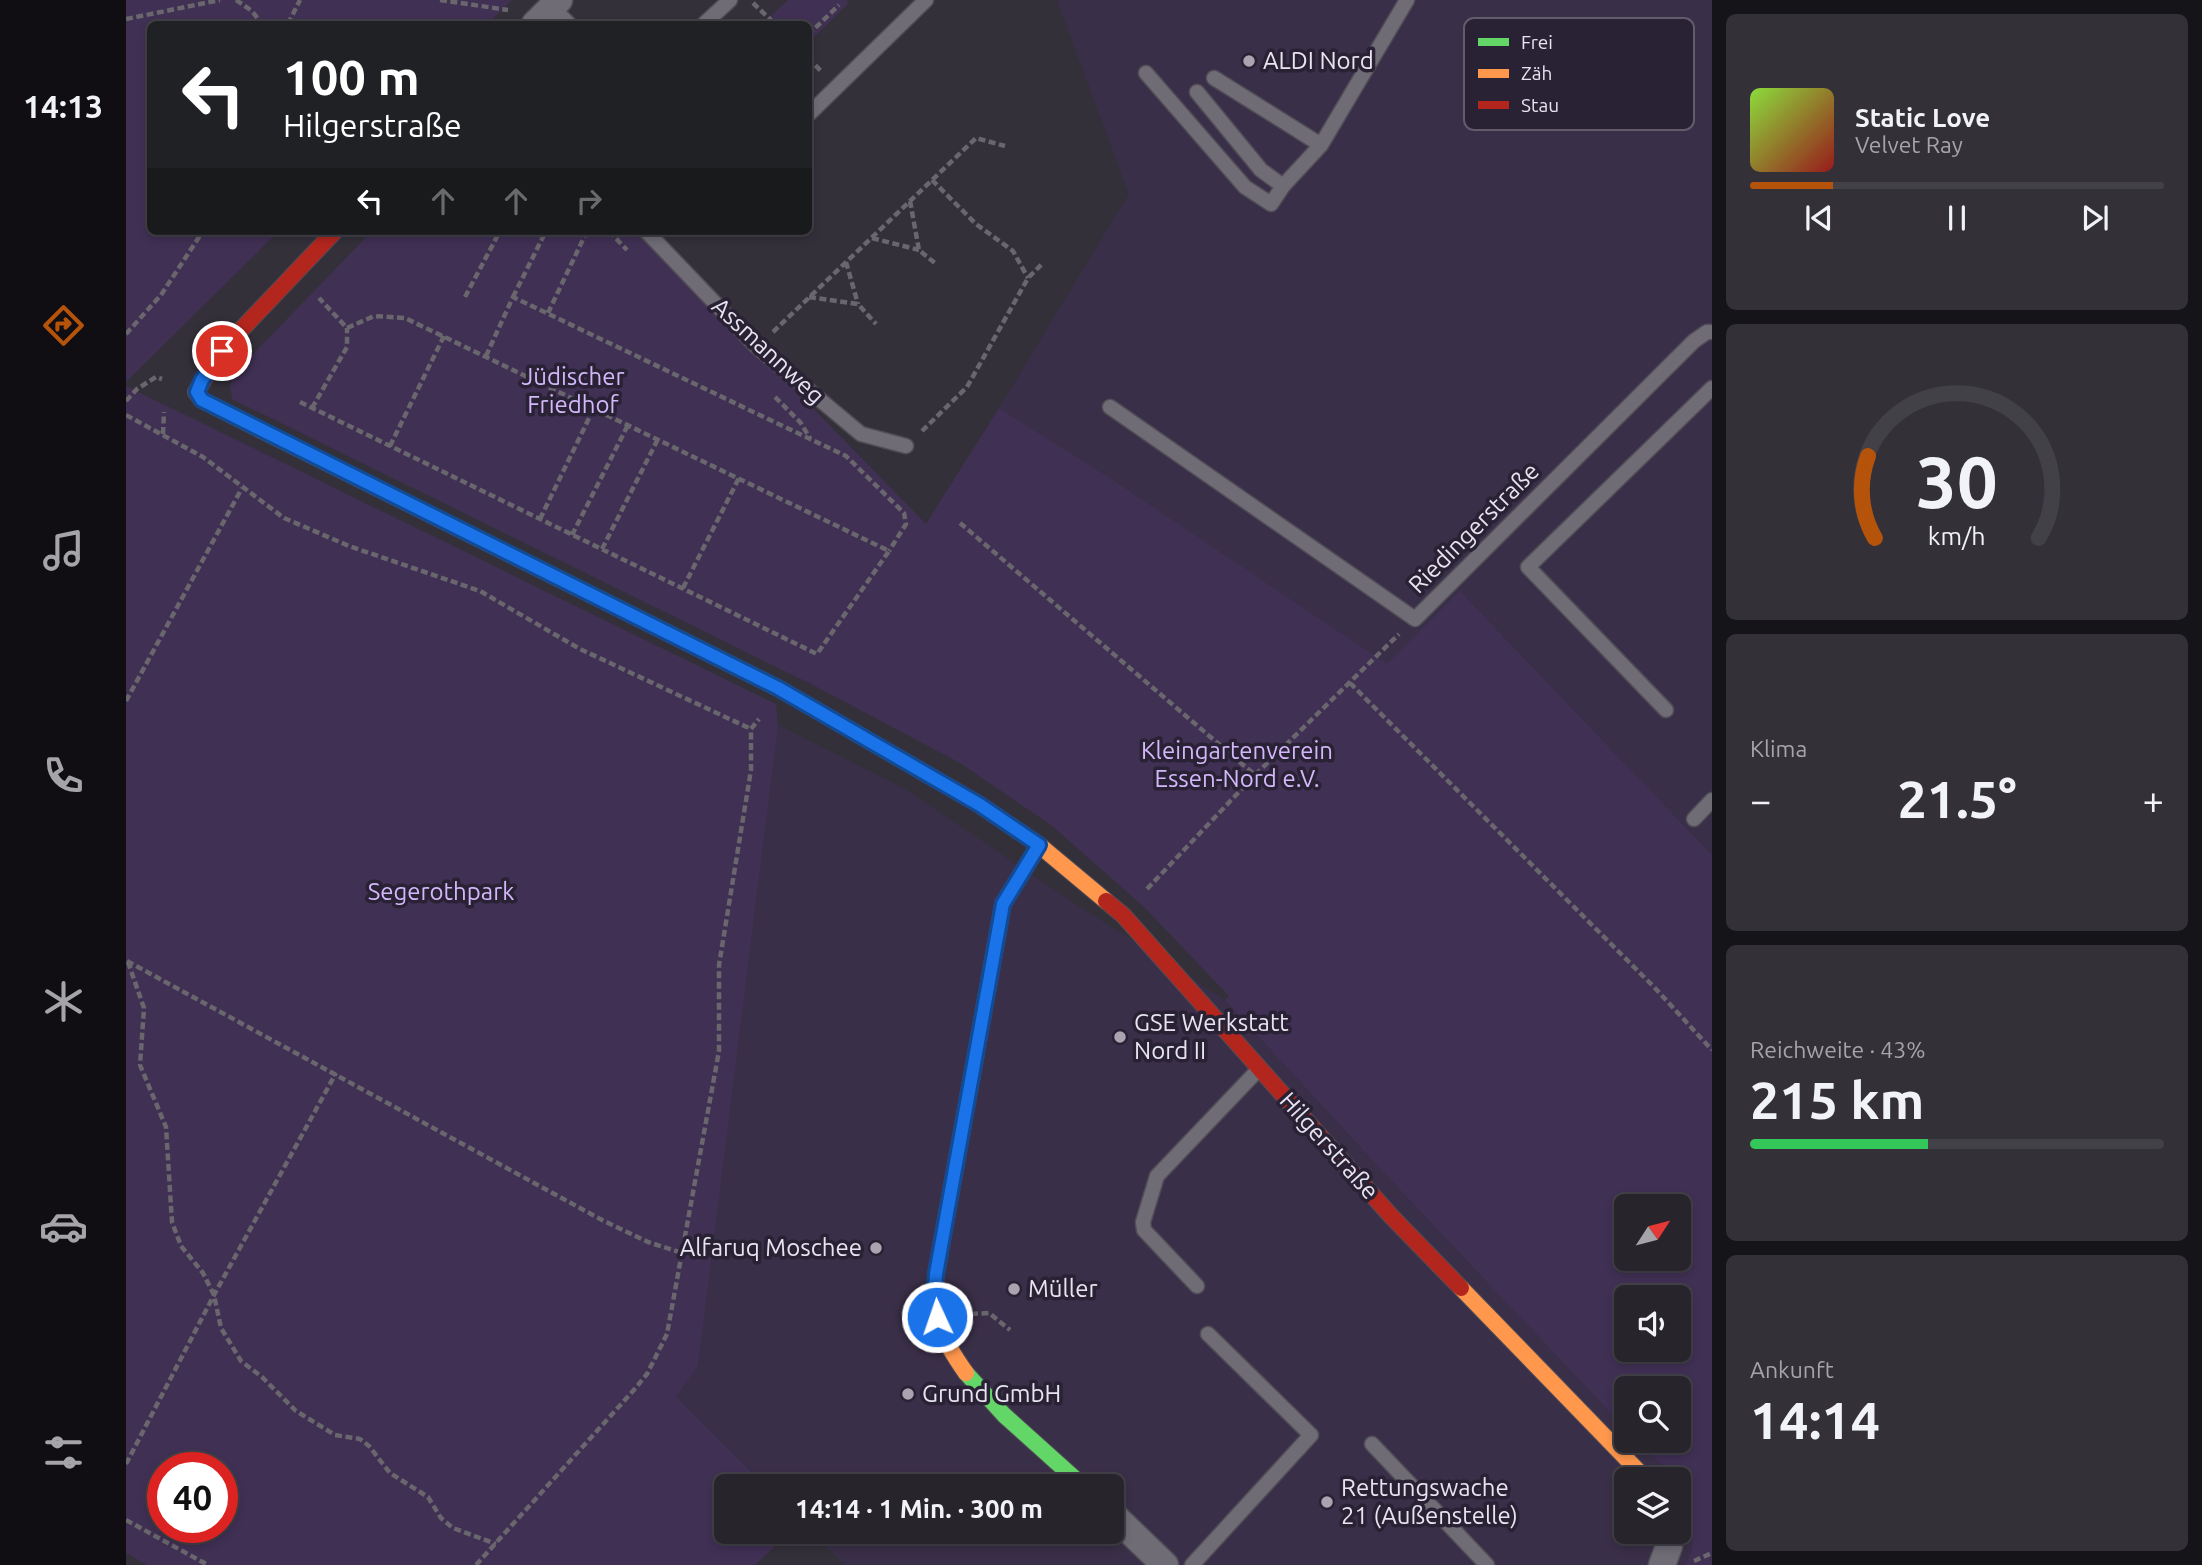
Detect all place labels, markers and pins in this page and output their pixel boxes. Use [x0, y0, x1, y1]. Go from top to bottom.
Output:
place label: ALDI Nord [1263, 47, 1374, 74]
marker: ALDI Nord [1241, 53, 1257, 69]
pin [192, 321, 252, 381]
place label: GSE Werkstatt Nord II [1134, 1009, 1289, 1064]
marker: GSE Werkstatt Nord II [1112, 1029, 1128, 1045]
place label: Alfaruq Moschee [680, 1234, 862, 1261]
marker: Alfaruq Moschee [868, 1240, 884, 1256]
place label: Müller [1028, 1275, 1097, 1302]
marker: Müller [1006, 1281, 1022, 1297]
place label: Grund GmbH [922, 1380, 1061, 1407]
marker: Grund GmbH [900, 1386, 916, 1402]
place label: Rettungswache 21 (Außenstelle) [1341, 1474, 1518, 1529]
marker: Rettungswache 21 (Außenstelle) [1319, 1494, 1335, 1510]

